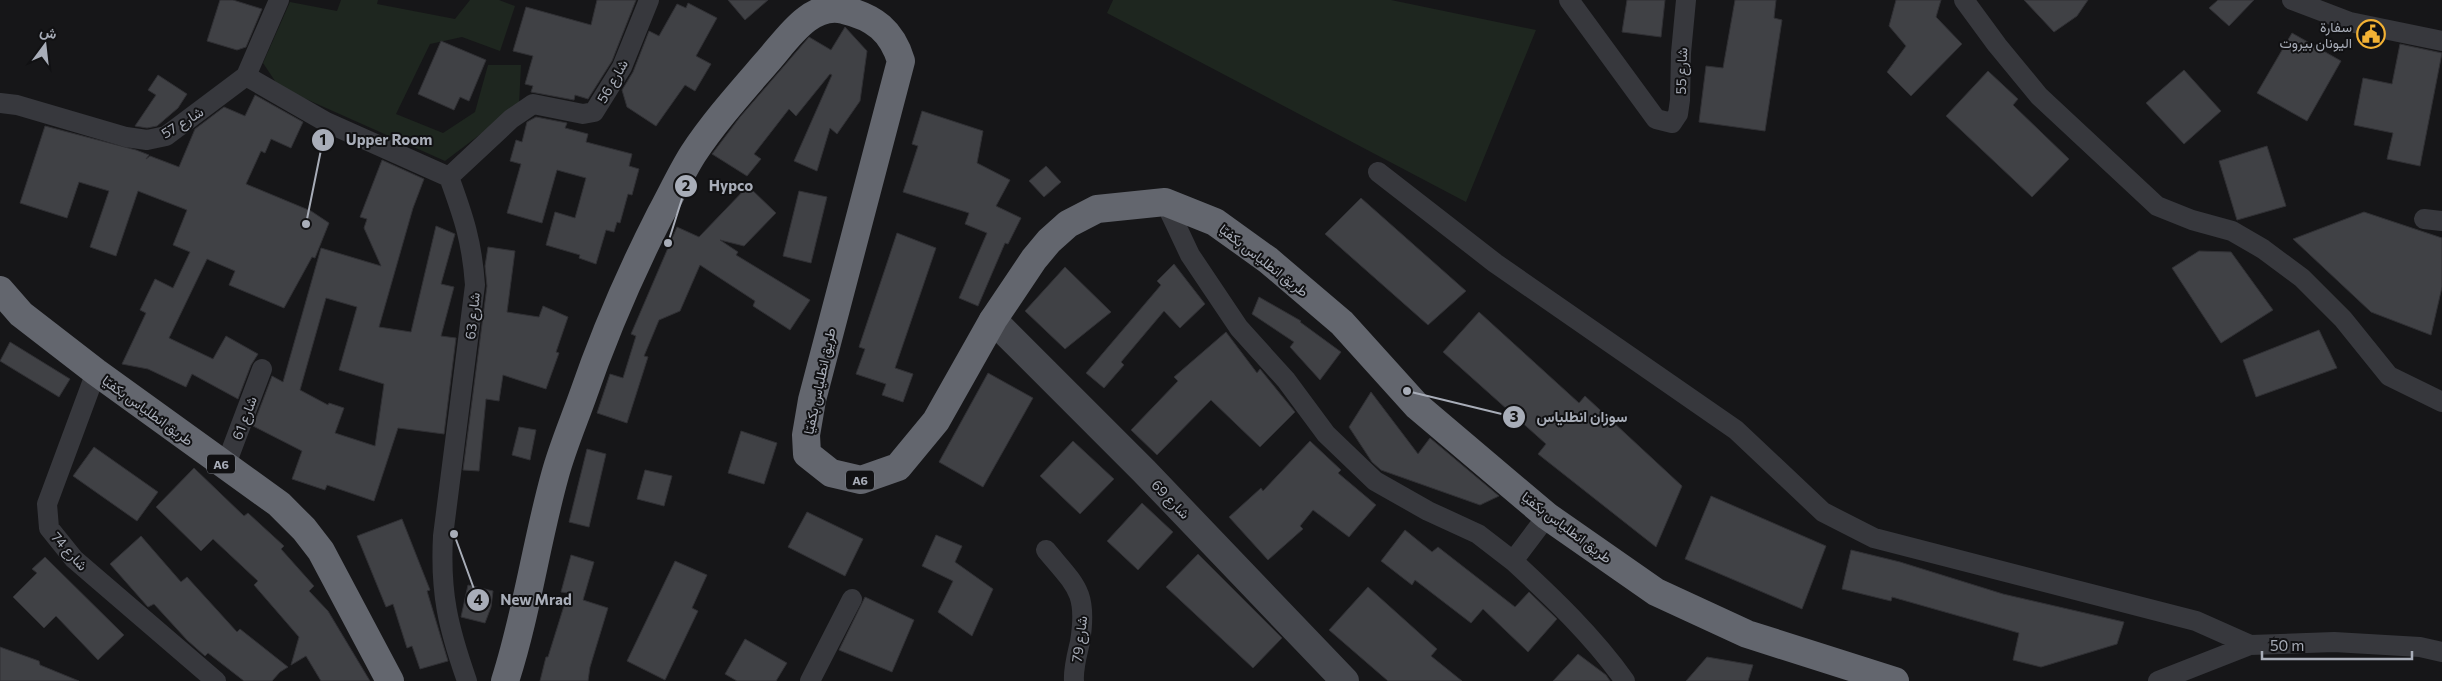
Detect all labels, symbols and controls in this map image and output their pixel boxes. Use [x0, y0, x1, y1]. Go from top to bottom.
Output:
place label: سفارة اليونان بيروت [2279, 18, 2352, 52]
public building icon: سفارة اليونان بيروت [2356, 19, 2386, 49]
north arrow [20, 20, 70, 70]
text: ش [38, 22, 59, 43]
street label: شارع 55 [1672, 47, 1693, 95]
street label: شارع 56 [593, 56, 634, 107]
street label: شارع 57 [158, 103, 208, 144]
callout: Upper Room [311, 125, 442, 155]
text: 1 [320, 130, 326, 148]
text: Upper Room [346, 130, 432, 148]
callout: Hypco [674, 171, 764, 201]
text: 2 [682, 176, 690, 194]
text: Hypco [709, 176, 753, 194]
street label: طريق انطلياس بكفيّا [1215, 220, 1312, 301]
street label: شارع 63 [461, 292, 486, 341]
street label: طريق انطلياس بكفيّا [799, 326, 840, 436]
street label: طريق انطلياس بكفيّا [99, 371, 197, 450]
street label: شارع 61 [228, 394, 263, 443]
callout: سوزان انطلياس [1501, 402, 1637, 432]
text: 3 [1510, 407, 1519, 425]
text: سوزان انطلياس [1536, 407, 1628, 426]
road number: A6 [207, 454, 235, 474]
road number: A6 [846, 470, 874, 490]
street label: شارع 69 [1146, 476, 1194, 524]
street label: طريق انطلياس بكفيّا [1518, 488, 1615, 567]
street label: شارع 74 [46, 528, 92, 576]
callout: New Mrad [466, 585, 582, 615]
text: 4 [473, 590, 483, 608]
text: New Mrad [500, 590, 572, 608]
street label: شارع 79 [1068, 615, 1093, 664]
scale bar [2262, 628, 2412, 660]
text: 50 m [2270, 636, 2304, 654]

